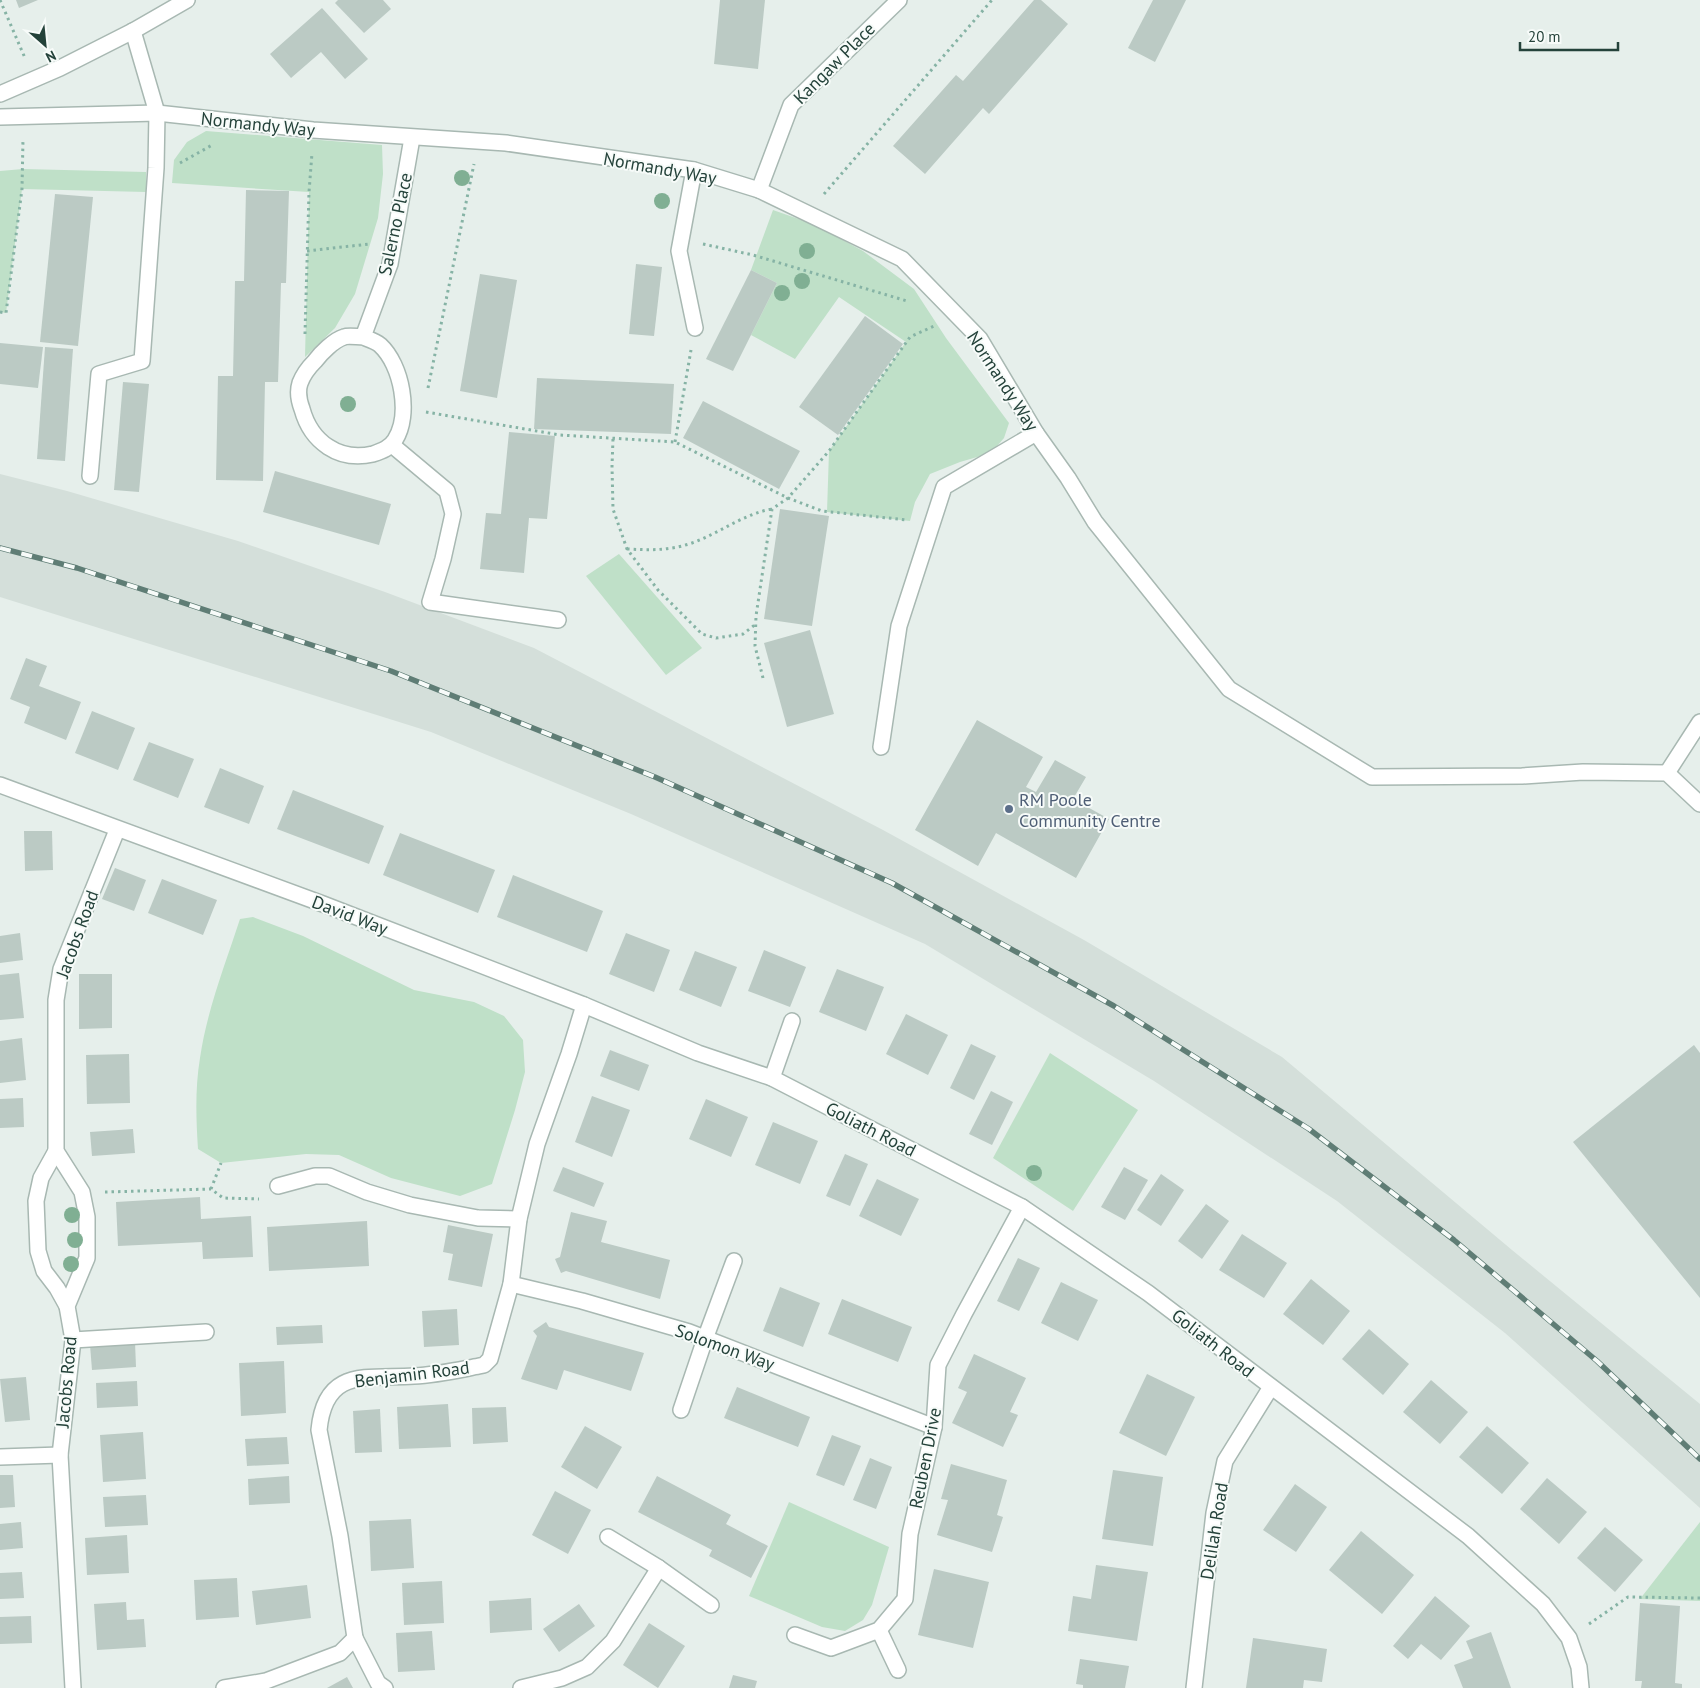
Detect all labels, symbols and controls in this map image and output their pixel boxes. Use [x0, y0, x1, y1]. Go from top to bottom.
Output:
street label: Kangaw Place [788, 17, 880, 109]
north arrow [20, 20, 70, 70]
scale bar [1520, 20, 1618, 52]
text: 20 m [1528, 27, 1561, 46]
text: N [43, 46, 59, 67]
street label: Normandy Way [200, 107, 317, 141]
street label: Normandy Way [602, 147, 719, 189]
street label: Salerno Place [373, 171, 417, 277]
street label: Normandy Way [962, 327, 1044, 436]
place label: RM Poole Community Centre [1019, 788, 1161, 832]
marker: RM Poole Community Centre [1003, 803, 1015, 815]
street label: Jacobs Road [50, 887, 103, 982]
street label: David Way [309, 890, 392, 940]
street label: Goliath Road [822, 1096, 920, 1162]
street label: Goliath Road [1167, 1304, 1259, 1382]
street label: Solomon Way [672, 1318, 778, 1376]
street label: Jacobs Road [50, 1335, 81, 1430]
street label: Benjamin Road [353, 1356, 471, 1392]
street label: Reuben Drive [904, 1405, 946, 1511]
street label: Delilah Road [1195, 1481, 1233, 1581]

